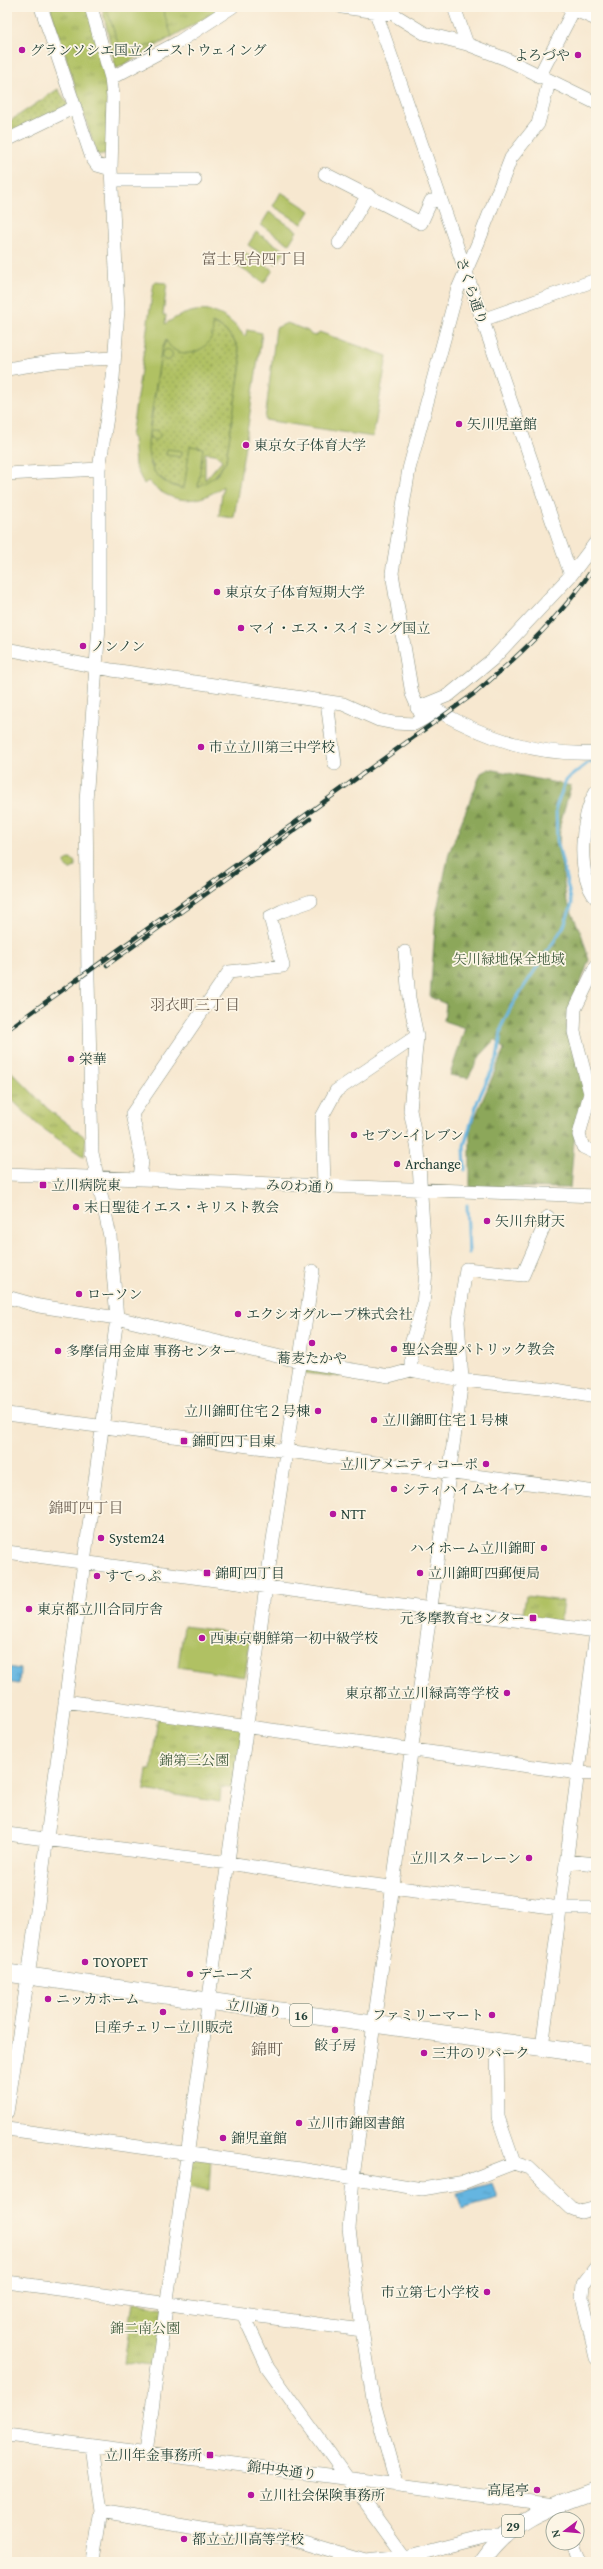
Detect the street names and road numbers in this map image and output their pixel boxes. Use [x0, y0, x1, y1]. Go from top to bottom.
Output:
street label: さくら通り [451, 255, 493, 327]
street label: みのわ通り [266, 1175, 336, 1197]
street label: 立川通り [225, 1994, 283, 2022]
road number: 16 [290, 2004, 312, 2026]
street label: 錦中央通り [246, 2456, 318, 2484]
road number: 29 [502, 2515, 524, 2537]

